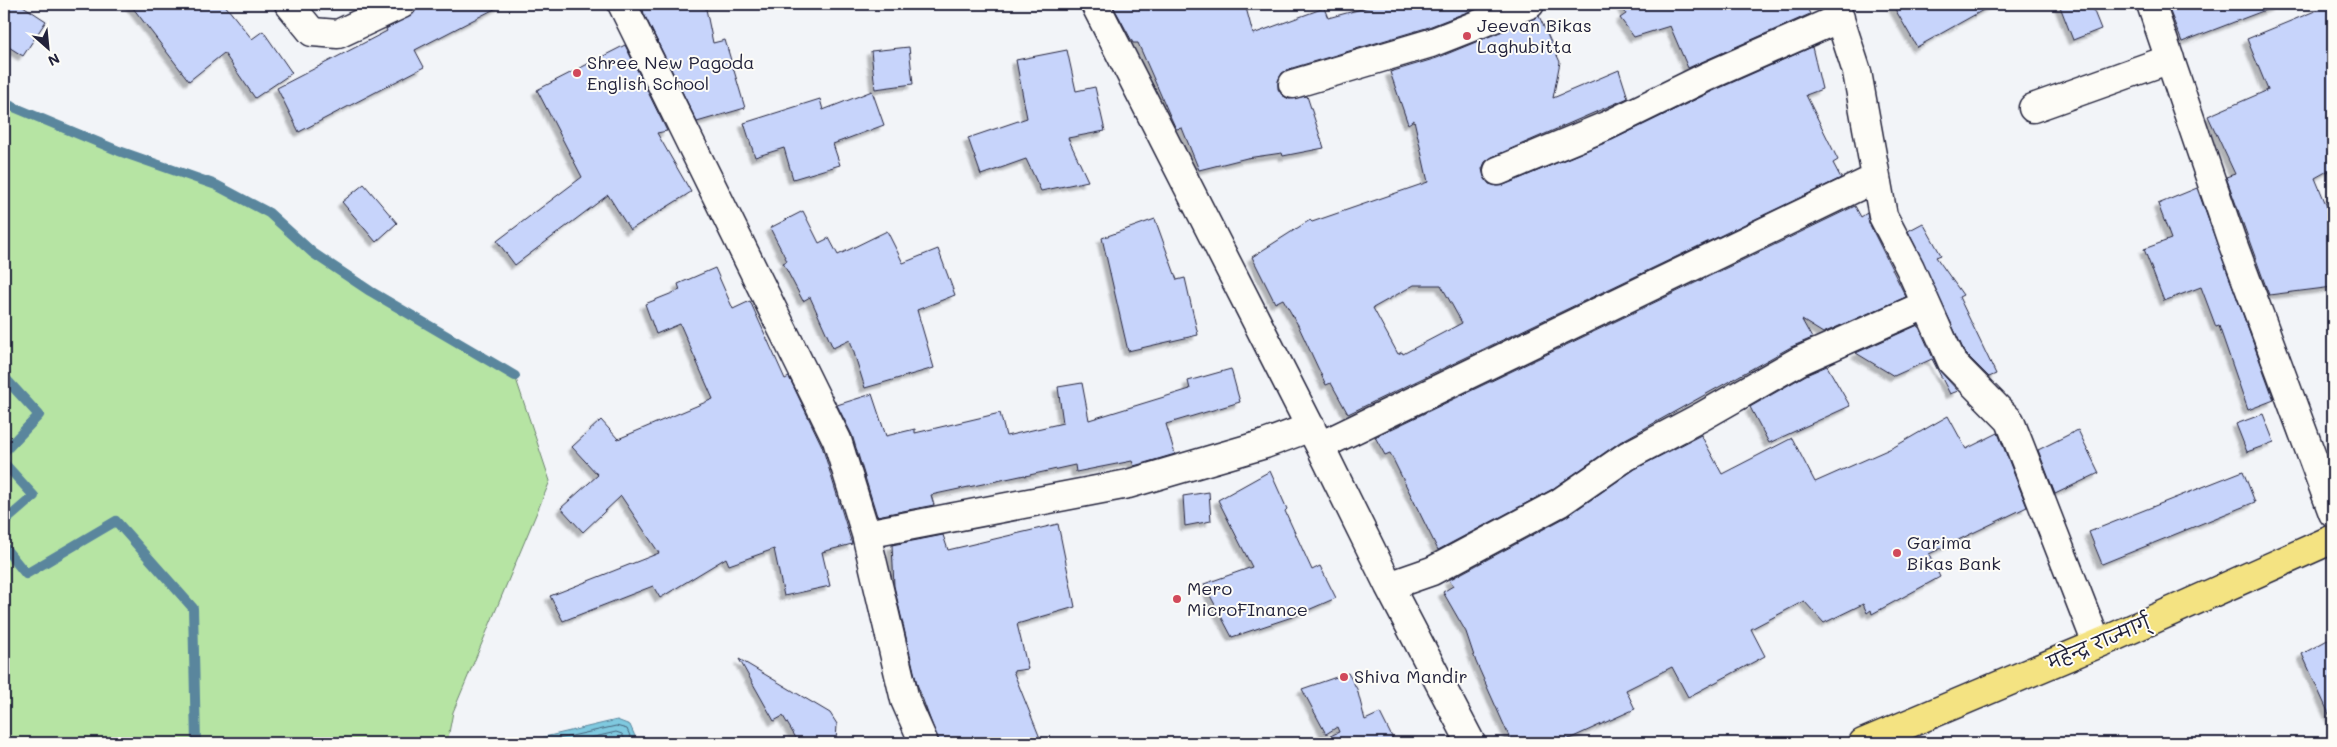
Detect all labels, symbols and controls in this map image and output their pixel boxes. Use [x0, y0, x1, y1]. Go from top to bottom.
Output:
place label: Jeevan Bikas Laghubitta [1477, 13, 1592, 58]
north arrow [22, 22, 72, 72]
marker: Jeevan Bikas Laghubitta [1461, 30, 1473, 42]
text: N [45, 49, 63, 71]
place label: Shree New Pagoda English School [587, 50, 754, 95]
marker: Shree New Pagoda English School [571, 67, 583, 79]
place label: Garima Bikas Bank [1907, 530, 2001, 575]
marker: Garima Bikas Bank [1891, 547, 1903, 559]
place label: Mero MicroFInance [1187, 576, 1308, 621]
marker: Mero MicroFInance [1171, 593, 1183, 605]
street label: महेन्द्र राज्मार्ग् [2041, 606, 2156, 677]
place label: Shiva Mandir [1354, 664, 1468, 688]
marker: Shiva Mandir [1338, 671, 1350, 683]

